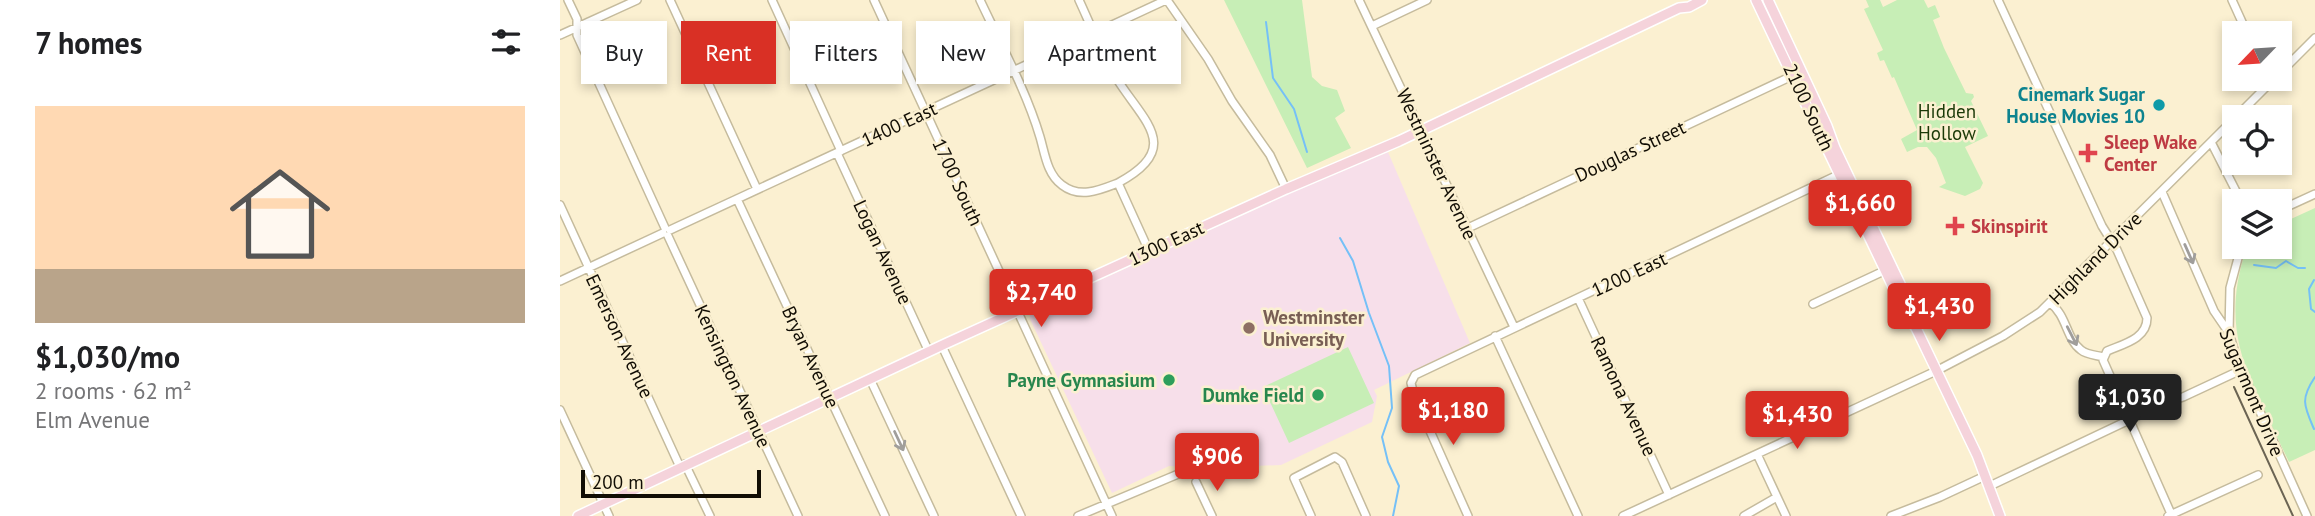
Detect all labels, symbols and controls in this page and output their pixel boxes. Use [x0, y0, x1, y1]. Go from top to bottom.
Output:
chip: Buy [581, 21, 667, 84]
chip: Rent [681, 21, 776, 84]
chip: Filters [790, 21, 902, 84]
chip: New [916, 21, 1010, 84]
chip: Apartment [1024, 21, 1181, 84]
north arrow [2222, 21, 2292, 91]
map controls [2222, 21, 2292, 259]
text: 7 homes [35, 23, 143, 62]
icon: filters [487, 23, 525, 61]
street label: 2100 South [1778, 59, 1840, 155]
place label: Cinemark Sugar House Movies 10 [2006, 82, 2145, 128]
street label: Westminster Avenue [1391, 85, 1483, 243]
street label: 1400 East [857, 96, 941, 152]
marker: Cinemark Sugar House Movies 10 [2151, 97, 2167, 113]
park label: Hidden Hollow [1918, 99, 1976, 145]
button: locate [2222, 105, 2292, 175]
street label: Douglas Street [1571, 115, 1690, 187]
place label: Sleep Wake Center [2104, 130, 2197, 176]
street label: 1700 South [927, 134, 989, 230]
marker: Sleep Wake Center [2078, 143, 2098, 163]
icon: home [217, 151, 343, 277]
pin: $1,660 [1803, 180, 1917, 240]
text: $1,660 [1824, 188, 1896, 217]
button: layers [2222, 189, 2292, 259]
street label: Logan Avenue [848, 196, 918, 308]
street label: Highland Drive [2043, 206, 2147, 310]
place label: Skinspirit [1971, 214, 2048, 238]
street label: 1300 East [1124, 215, 1208, 271]
marker: Skinspirit [1945, 216, 1965, 236]
one-way arrow [2183, 243, 2196, 265]
street label: 1200 East [1587, 246, 1671, 302]
street label: Emerson Avenue [581, 270, 659, 402]
pin: $2,740 [984, 270, 1098, 329]
text: $2,740 [1005, 277, 1077, 306]
pin: $1,430 [1882, 284, 1996, 343]
text: $1,430 [1903, 291, 1975, 320]
street label: Kensington Avenue [689, 301, 777, 451]
street label: Bryan Avenue [777, 302, 845, 412]
place label: Westminster University [1263, 305, 1365, 351]
marker: Westminster University [1241, 320, 1257, 336]
street label: Sugarmont Drive [2214, 324, 2290, 460]
one-way arrow [2065, 325, 2079, 346]
street label: Ramona Avenue [1586, 332, 1662, 460]
text: $1,030/mo [35, 337, 180, 376]
place label: Payne Gymnasium [1007, 368, 1155, 392]
marker: Payne Gymnasium [1161, 372, 1177, 388]
pin: $1,030 [2073, 374, 2187, 434]
text: 2 rooms · 62 m² [35, 376, 192, 405]
text: $1,030 [2094, 382, 2166, 411]
place label: Dumke Field [1202, 383, 1304, 407]
marker: Dumke Field [1310, 387, 1326, 403]
pin: $1,180 [1396, 388, 1510, 447]
pin: $1,430 [1740, 392, 1854, 451]
text: $1,180 [1417, 395, 1489, 424]
text: $1,430 [1761, 399, 1833, 428]
text: Elm Avenue [35, 405, 150, 434]
one-way arrow [893, 430, 906, 451]
pin: $906 [1176, 434, 1258, 493]
text: $906 [1191, 441, 1243, 470]
scale bar [581, 467, 761, 499]
text: 200 m [592, 470, 644, 494]

